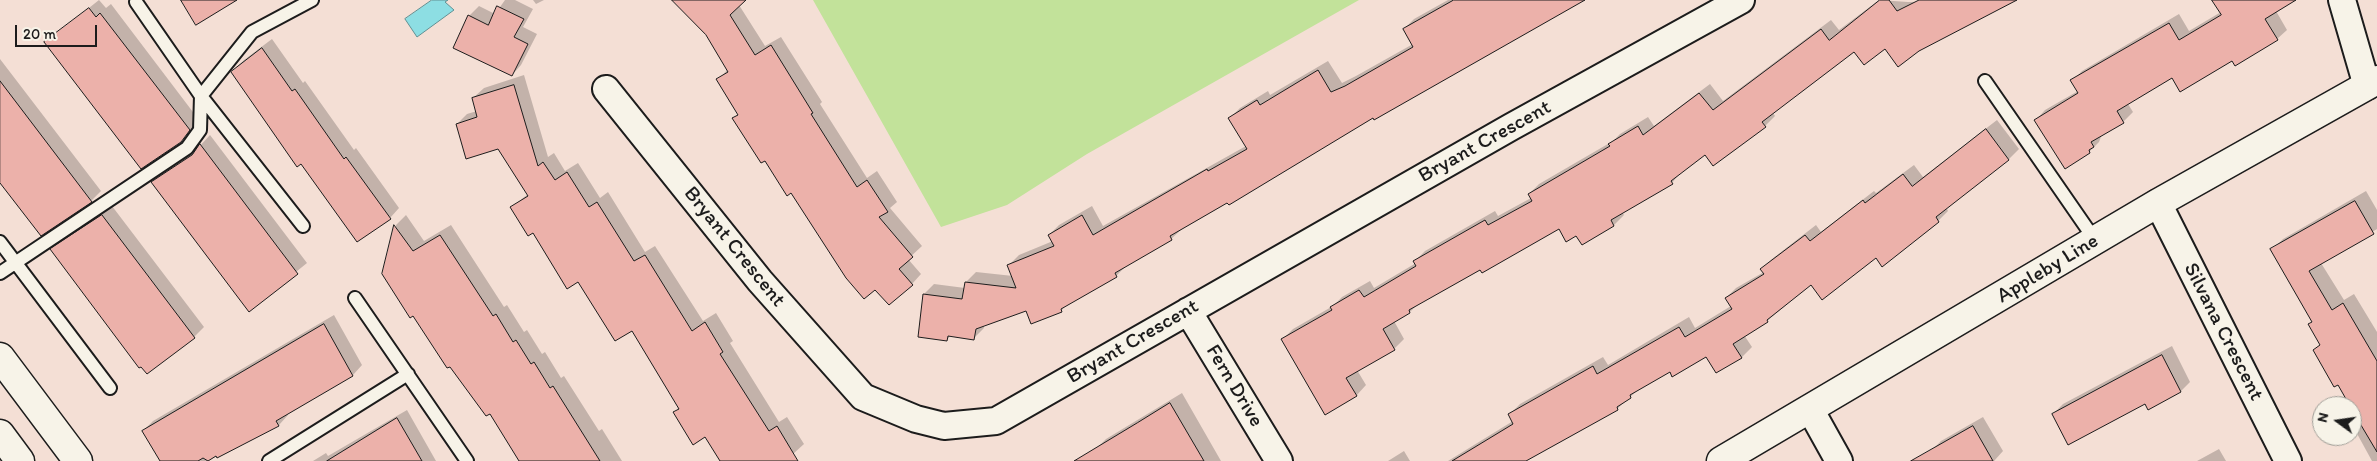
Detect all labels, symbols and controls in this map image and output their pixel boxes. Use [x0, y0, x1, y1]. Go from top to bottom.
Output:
scale bar [18, 15, 100, 47]
text: 20 m [23, 25, 56, 43]
street label: Bryant Crescent [1414, 95, 1556, 189]
street label: Bryant Crescent [678, 182, 790, 312]
street label: Appleby Line [1993, 229, 2103, 309]
street label: Silvana Crescent [2177, 259, 2269, 405]
street label: Bryant Crescent [1063, 294, 1203, 390]
street label: Fern Drive [1200, 340, 1268, 432]
north arrow [2312, 396, 2362, 446]
text: N [2314, 411, 2332, 424]

